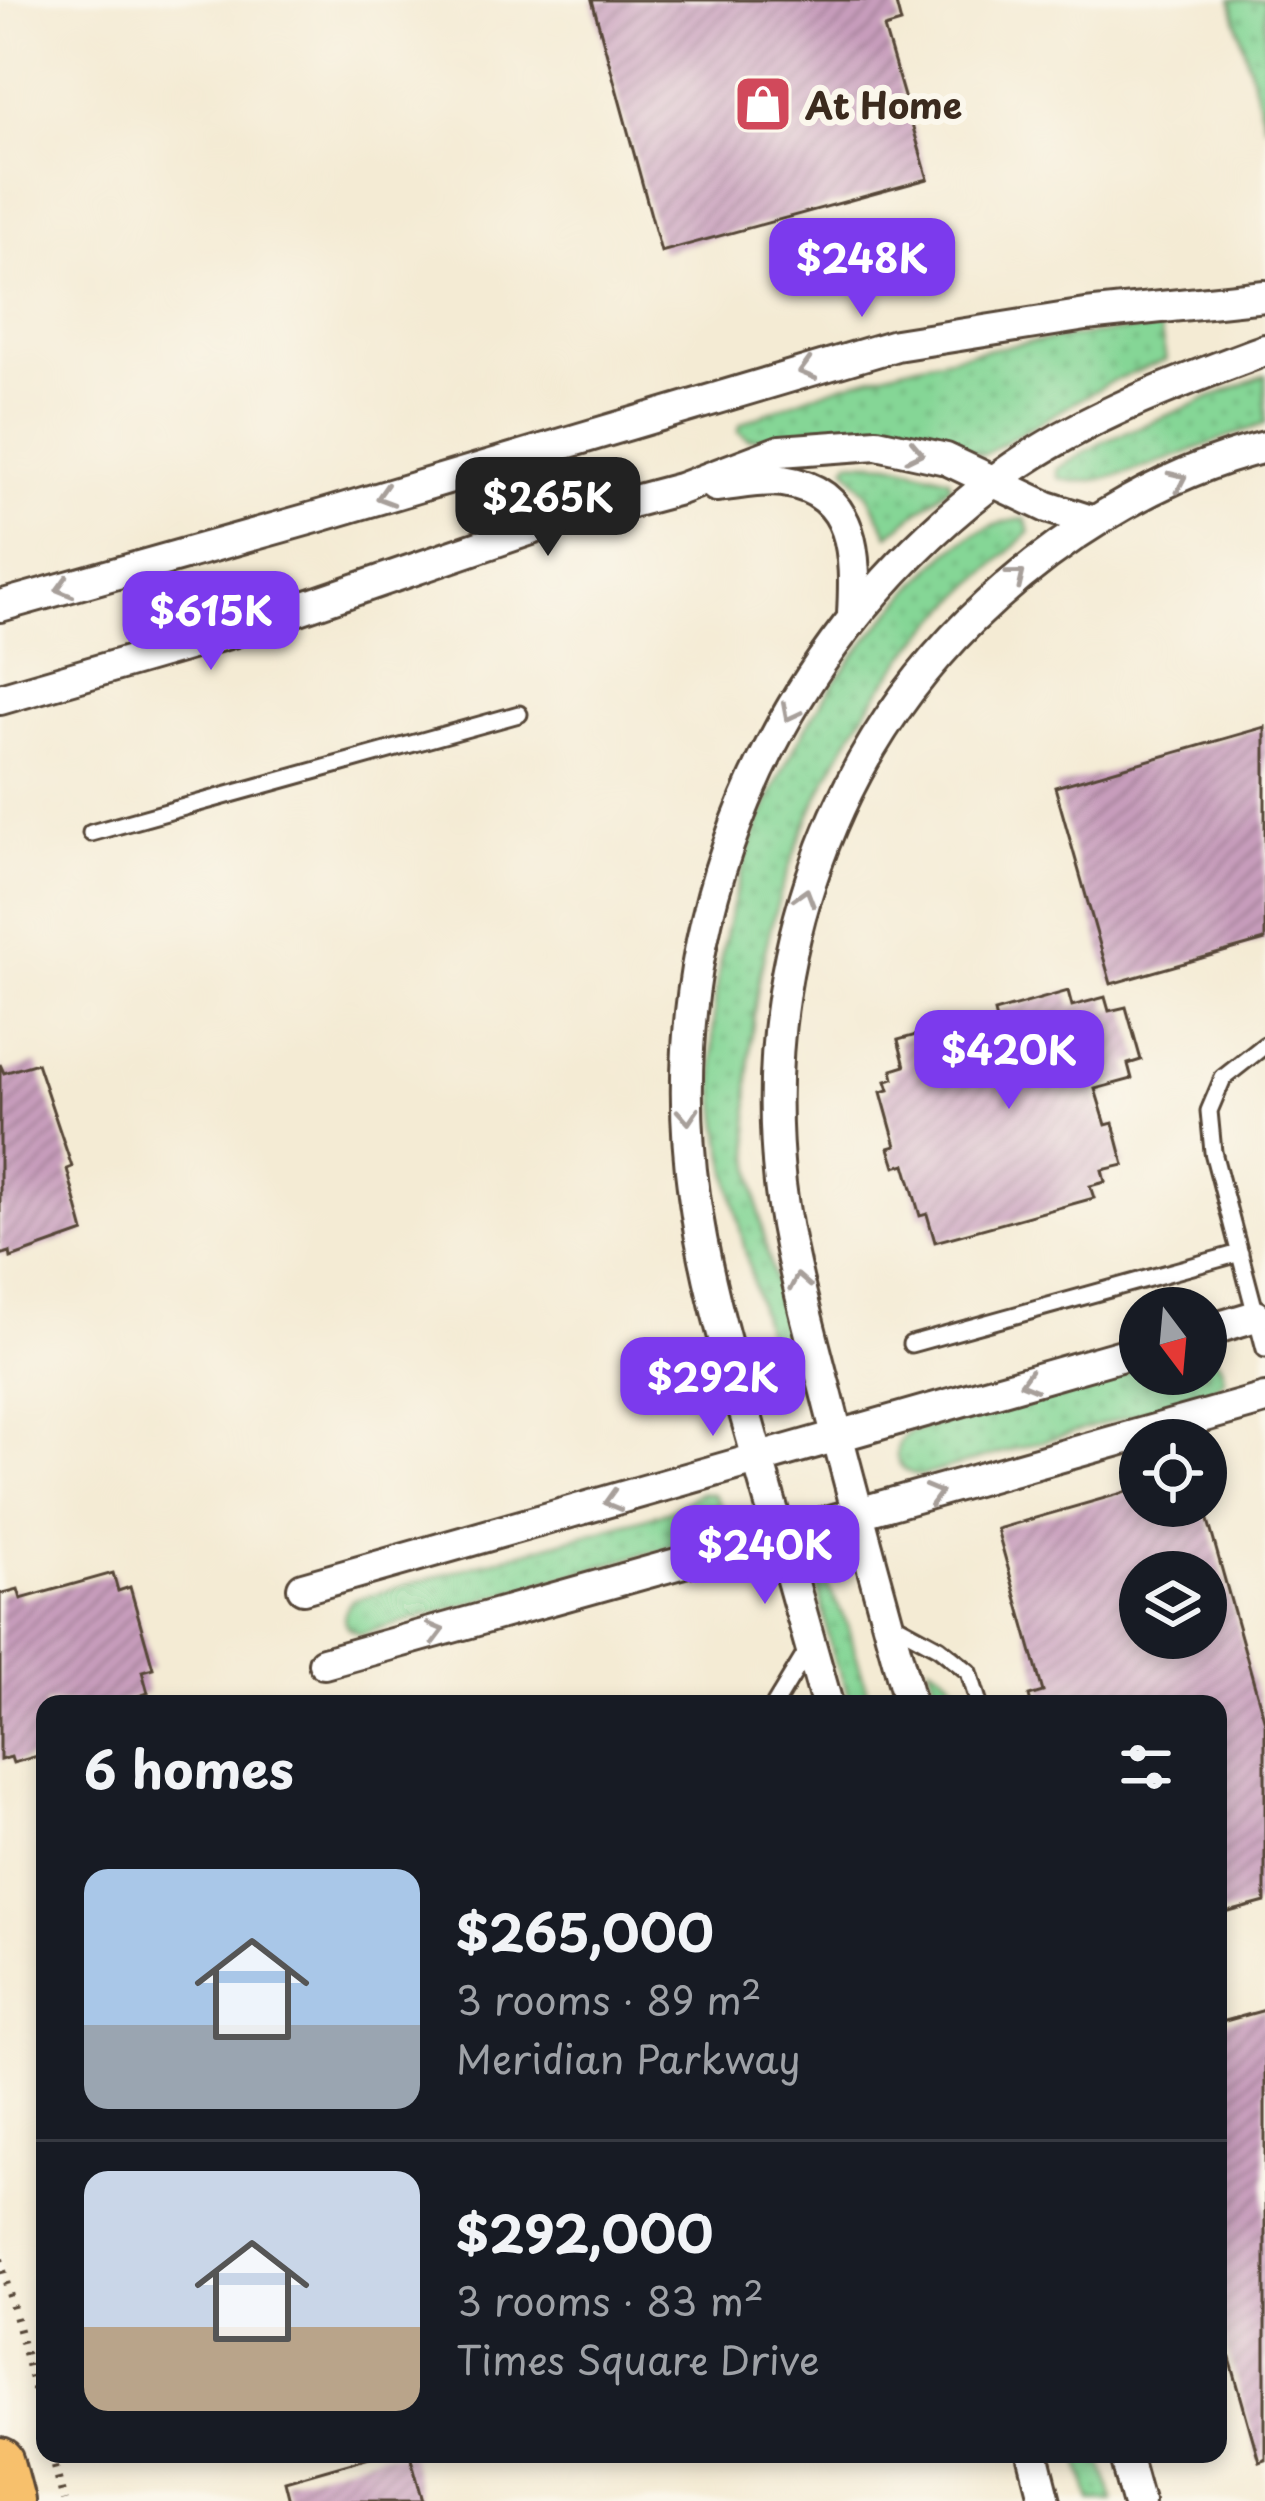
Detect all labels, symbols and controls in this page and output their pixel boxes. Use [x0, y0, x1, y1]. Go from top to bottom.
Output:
shop icon: At Home [732, 73, 794, 135]
place label: At Home [804, 77, 962, 131]
pin: $248K [778, 218, 946, 320]
text: $248K [796, 227, 928, 286]
one-way arrow [797, 355, 818, 380]
one-way arrow [905, 439, 925, 464]
pin: $265K [464, 457, 632, 559]
text: $265K [482, 466, 614, 525]
one-way arrow [1165, 471, 1187, 494]
one-way arrow [375, 482, 396, 507]
one-way arrow [1004, 570, 1026, 592]
pin: $615K [127, 571, 295, 673]
one-way arrow [54, 573, 74, 598]
text: $615K [149, 580, 273, 639]
one-way arrow [780, 701, 804, 722]
one-way arrow [791, 887, 816, 908]
pin: $420K [925, 1010, 1093, 1112]
text: $420K [941, 1019, 1077, 1078]
one-way arrow [675, 1107, 701, 1126]
one-way arrow [787, 1273, 813, 1293]
north arrow [1119, 1287, 1227, 1395]
map controls [1119, 1287, 1227, 1659]
pin: $292K [629, 1337, 797, 1439]
text: $292K [647, 1346, 779, 1405]
one-way arrow [1018, 1368, 1039, 1393]
button: locate [1119, 1419, 1227, 1527]
one-way arrow [922, 1483, 943, 1508]
one-way arrow [603, 1487, 624, 1512]
pin: $240K [681, 1505, 849, 1607]
text: $240K [697, 1514, 833, 1573]
button: layers [1119, 1551, 1227, 1659]
one-way arrow [426, 1621, 446, 1646]
text: 6 homes [84, 1729, 294, 1806]
icon: filters [1113, 1734, 1179, 1800]
text: $265,000 [456, 1892, 714, 1969]
icon: home [180, 1917, 324, 2061]
text: 3 rooms · 89 m² [456, 1969, 762, 2028]
text: Meridian Parkway [456, 2028, 800, 2087]
text: $292,000 [456, 2193, 713, 2270]
icon: home [180, 2219, 324, 2363]
text: 3 rooms · 83 m² [456, 2270, 764, 2329]
text: Times Square Drive [456, 2329, 820, 2388]

